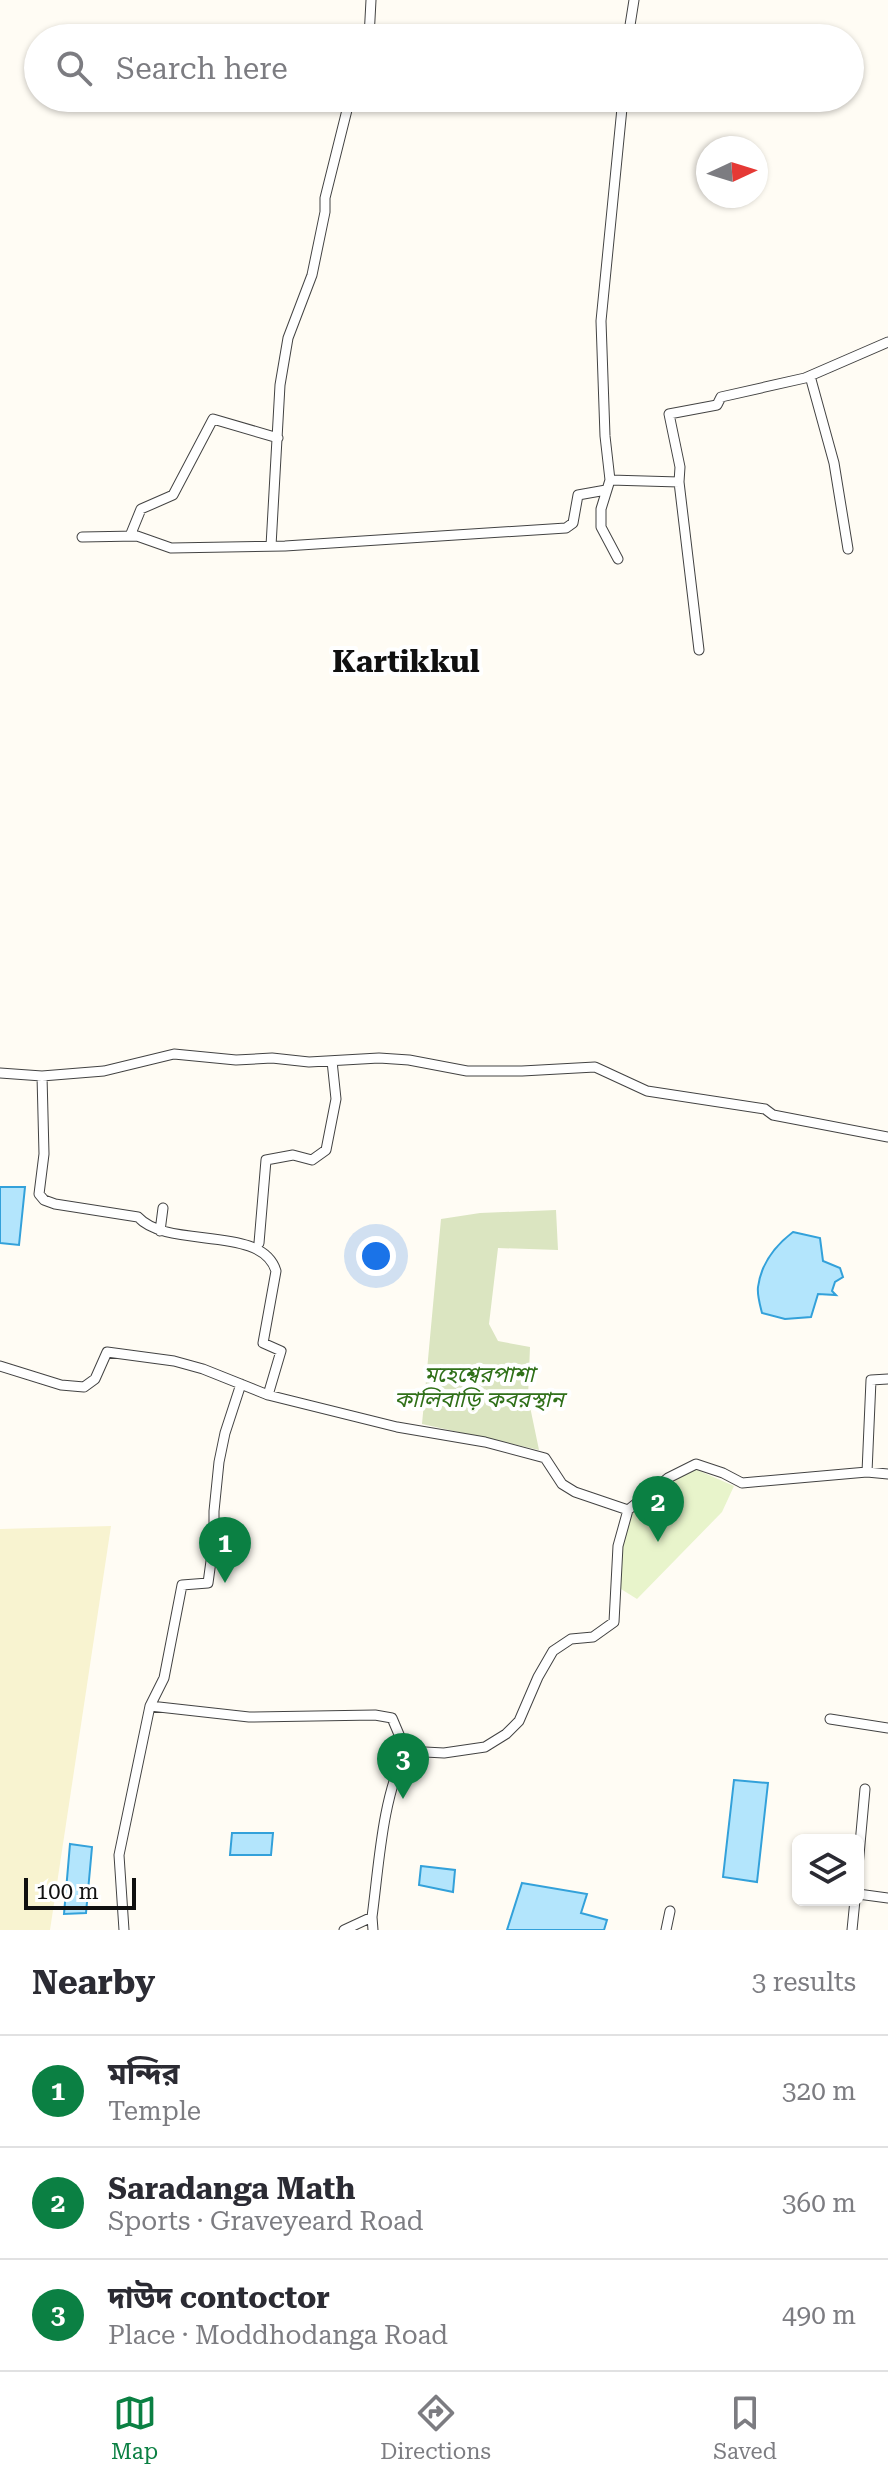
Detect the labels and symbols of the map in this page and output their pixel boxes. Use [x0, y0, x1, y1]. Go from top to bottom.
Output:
north arrow [696, 136, 768, 208]
district label: Kartikkul [332, 644, 480, 679]
your location [356, 1236, 396, 1276]
park label: মহেশ্বেরপাশা কালিবাড়ি কবরস্থান [394, 1362, 567, 1412]
pin: 2 [632, 1476, 684, 1542]
pin: 1 [199, 1517, 251, 1583]
pin: 3 [377, 1733, 429, 1799]
scale bar [24, 1874, 136, 1910]

